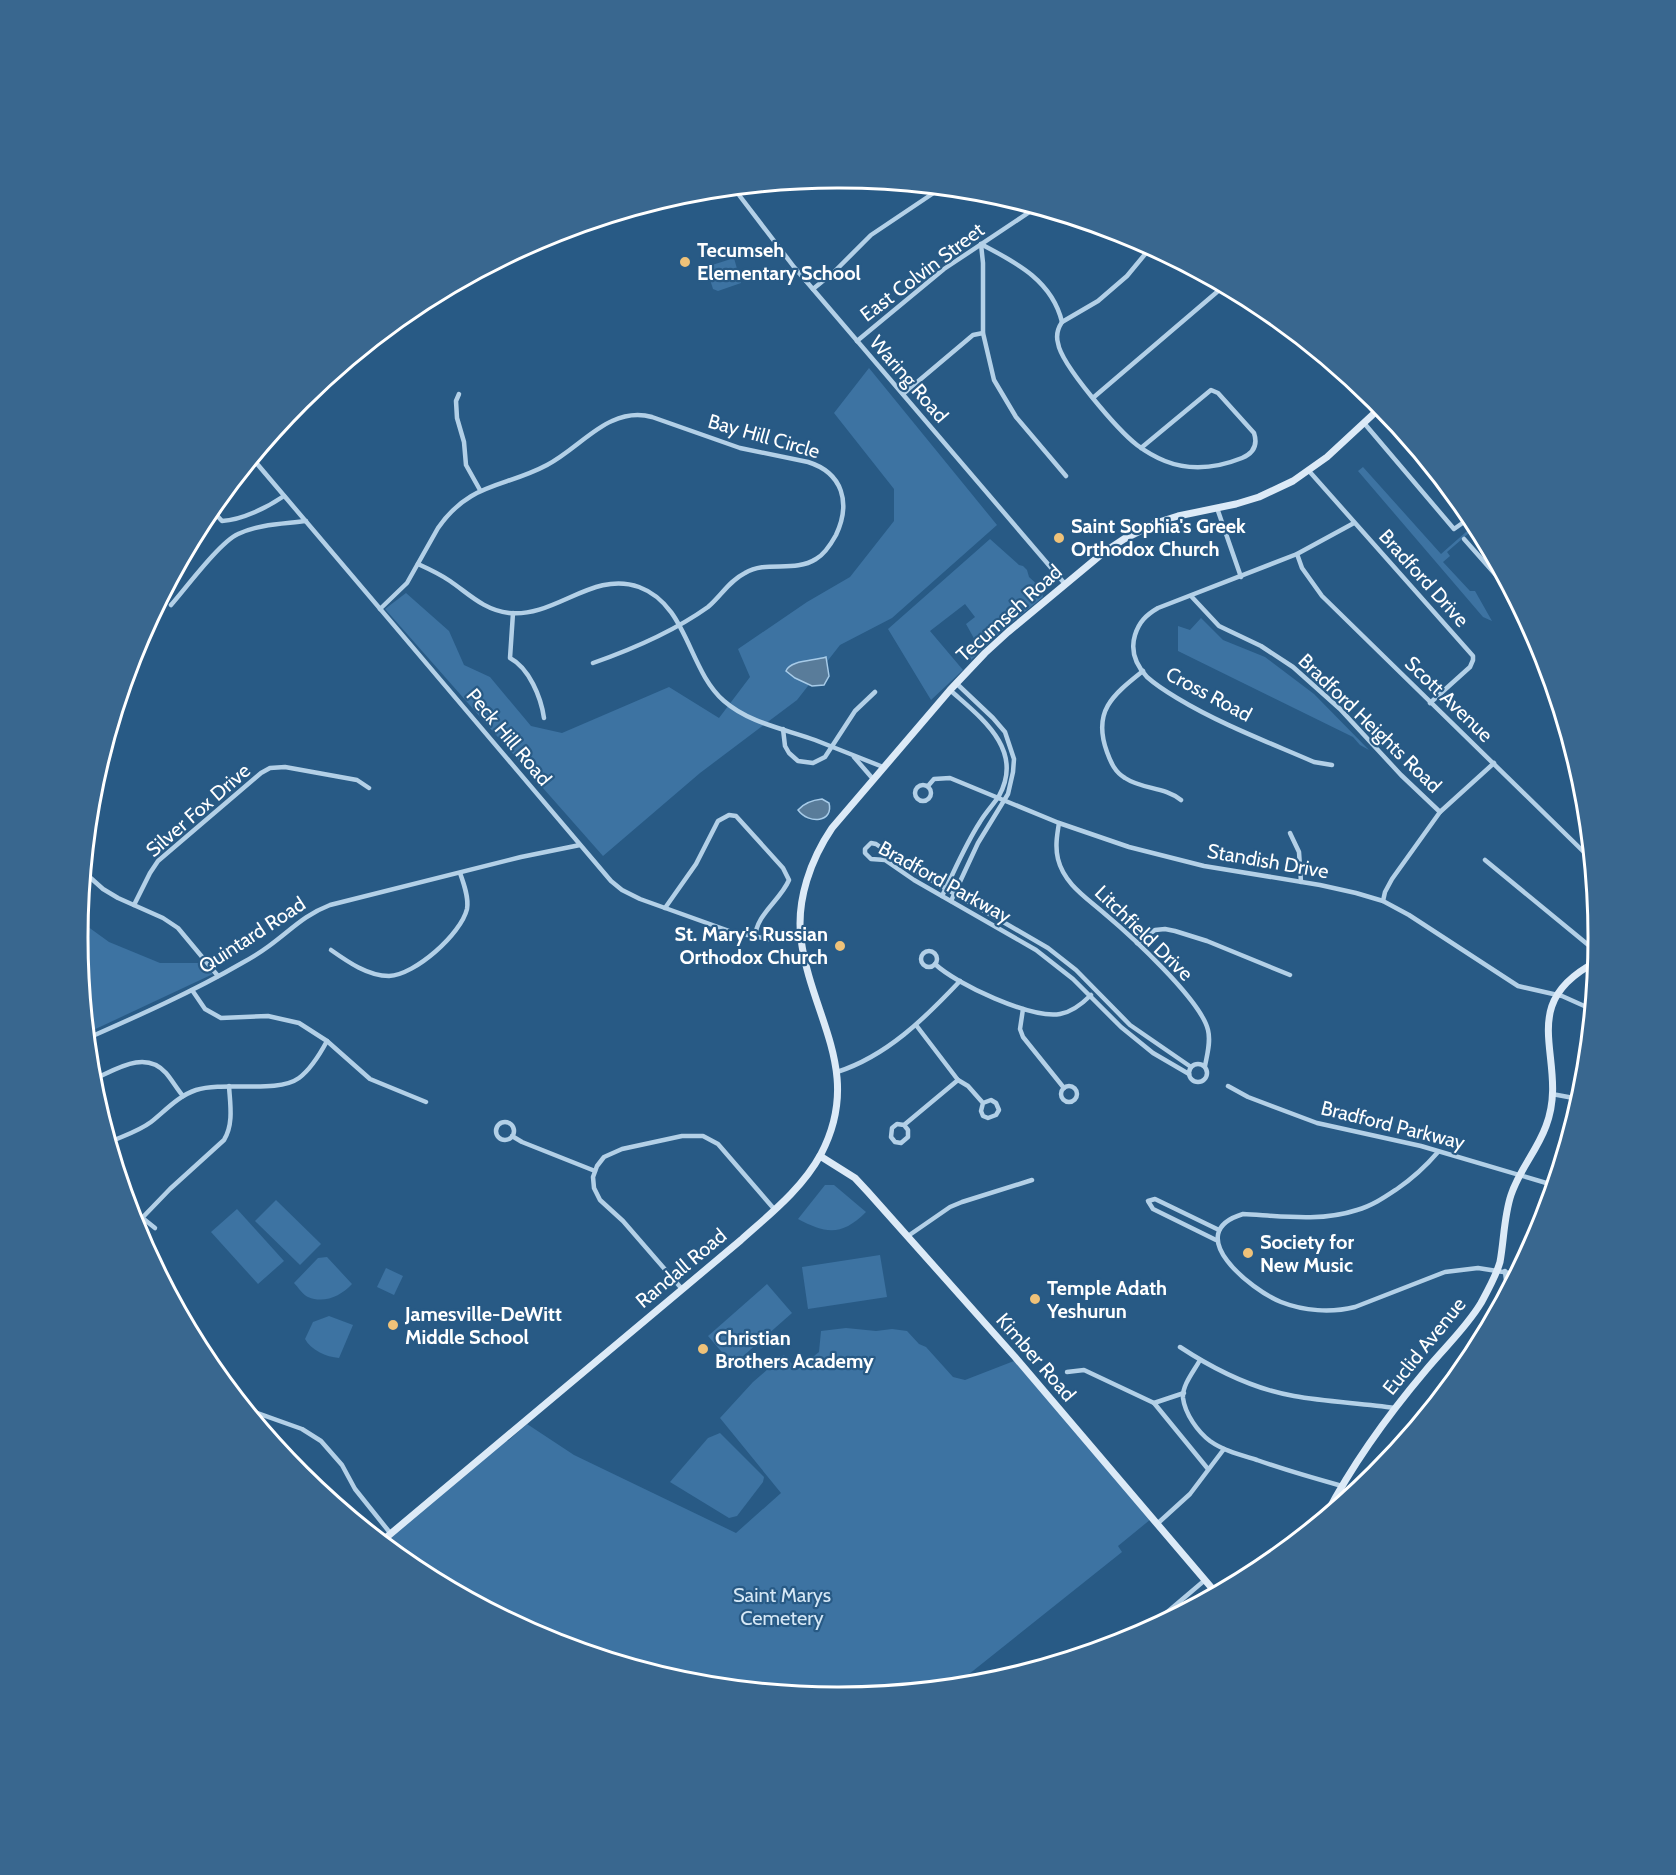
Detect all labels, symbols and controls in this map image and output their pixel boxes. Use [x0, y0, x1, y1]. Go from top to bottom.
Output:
street label: East Colvin Street [855, 217, 989, 326]
place label: Tecumseh Elementary School [697, 238, 861, 285]
marker: Tecumseh Elementary School [678, 255, 692, 269]
street label: Waring Road [865, 331, 953, 427]
street label: Bay Hill Circle [705, 409, 823, 463]
place label: Saint Sophia's Greek Orthodox Church [1071, 514, 1246, 561]
street label: Bradford Drive [1374, 524, 1474, 632]
marker: Saint Sophia's Greek Orthodox Church [1052, 531, 1066, 545]
street label: Tecumseh Road [951, 559, 1067, 667]
street label: Bradford Heights Road [1293, 649, 1447, 797]
street label: Scott Avenue [1400, 651, 1498, 747]
street label: Cross Road [1162, 661, 1256, 727]
street label: Peck Hill Road [461, 684, 557, 790]
street label: Silver Fox Drive [141, 758, 255, 862]
street label: Bradford Parkway [875, 836, 1015, 928]
street label: Standish Drive [1205, 839, 1331, 883]
street label: Litchfield Drive [1090, 880, 1198, 986]
street label: Quintard Road [194, 892, 310, 978]
place label: St. Mary's Russian Orthodox Church [675, 922, 828, 969]
marker: St. Mary's Russian Orthodox Church [833, 939, 847, 953]
street label: Bradford Parkway [1319, 1096, 1467, 1154]
street label: Randall Road [631, 1223, 731, 1313]
place label: Society for New Music [1260, 1230, 1354, 1277]
marker: Society for New Music [1241, 1246, 1255, 1260]
place label: Temple Adath Yeshurun [1046, 1276, 1167, 1323]
marker: Temple Adath Yeshurun [1028, 1292, 1042, 1306]
street label: Euclid Avenue [1377, 1292, 1471, 1400]
place label: Jamesville-DeWitt Middle School [404, 1302, 562, 1349]
street label: Kimber Road [991, 1308, 1081, 1406]
marker: Jamesville-DeWitt Middle School [386, 1318, 400, 1332]
place label: Christian Brothers Academy [715, 1326, 874, 1373]
marker: Christian Brothers Academy [696, 1342, 710, 1356]
park label: Saint Marys Cemetery [733, 1583, 831, 1630]

